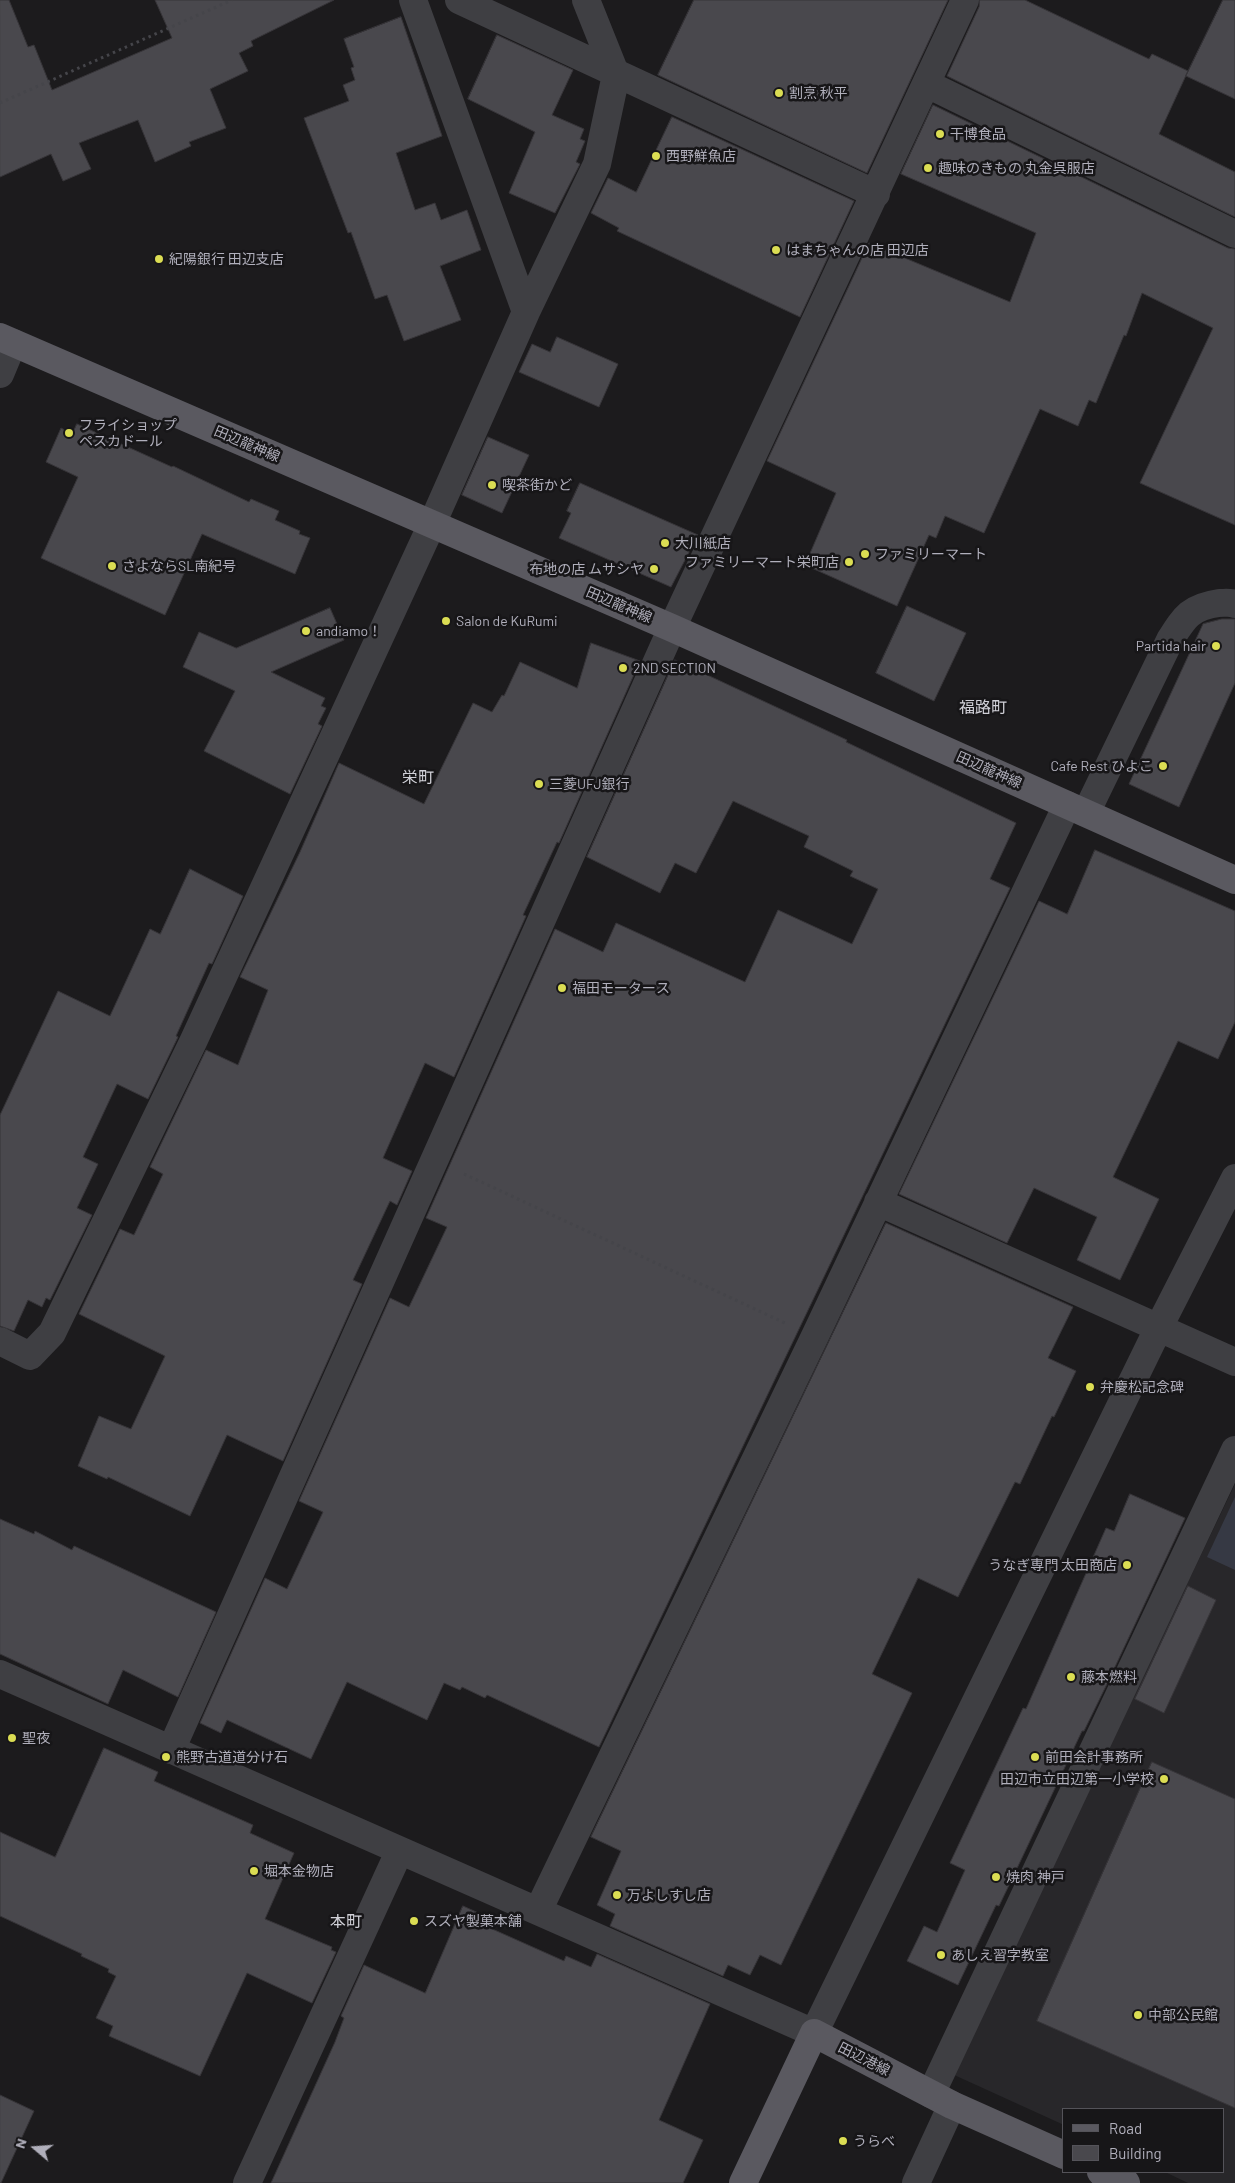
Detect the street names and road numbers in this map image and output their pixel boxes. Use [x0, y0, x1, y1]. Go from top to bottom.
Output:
street label: 田辺龍神線 [212, 423, 282, 465]
street label: 田辺龍神線 [584, 584, 654, 626]
street label: 田辺龍神線 [954, 748, 1024, 792]
street label: 田辺港線 [835, 2039, 893, 2079]

